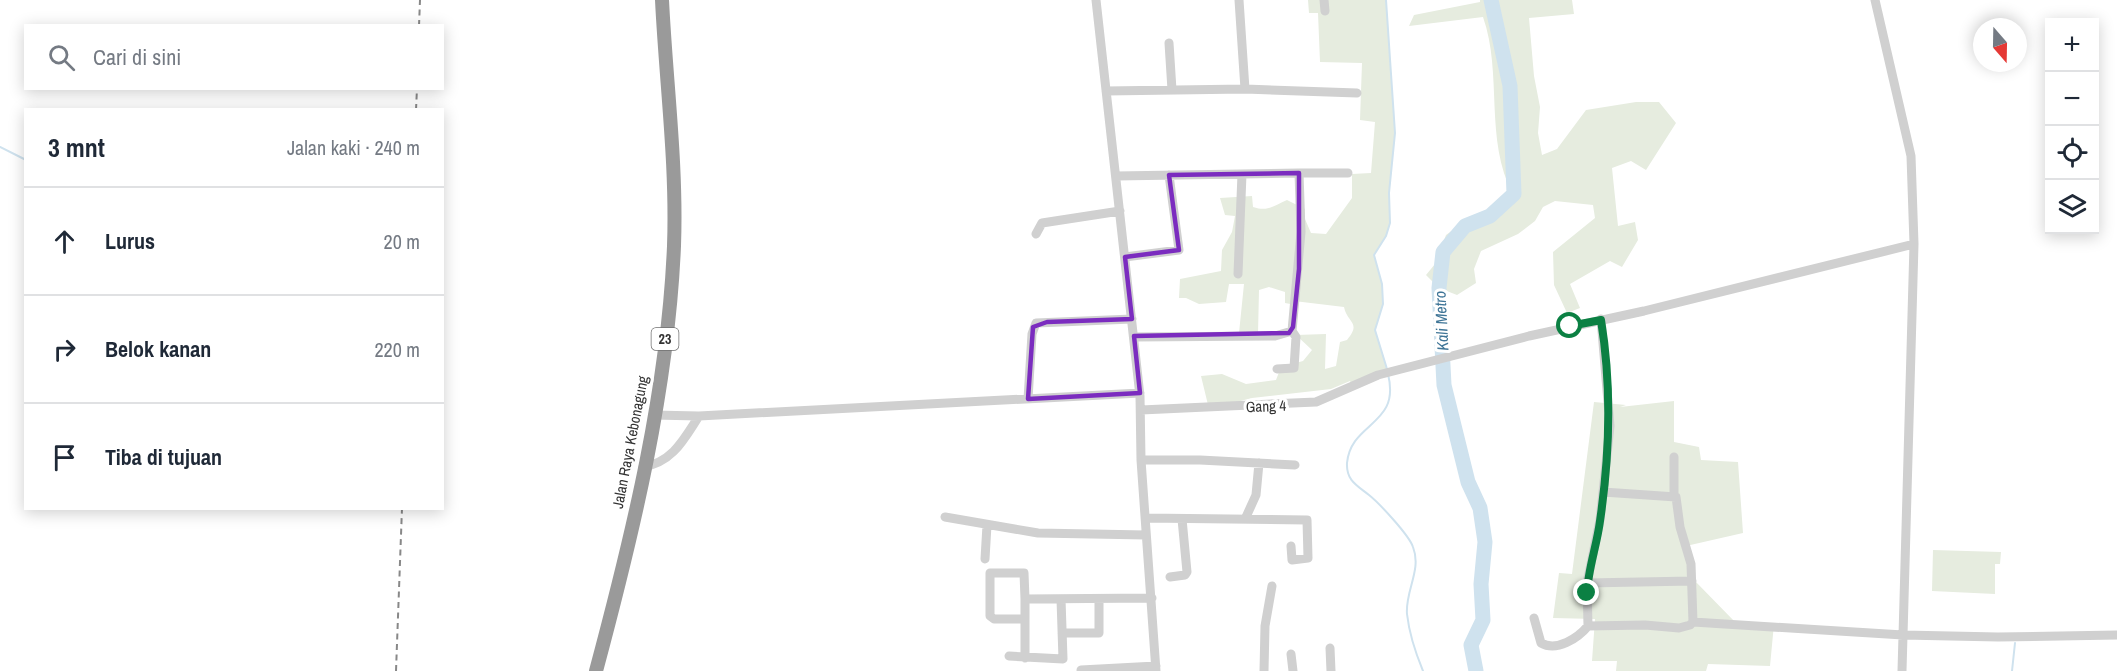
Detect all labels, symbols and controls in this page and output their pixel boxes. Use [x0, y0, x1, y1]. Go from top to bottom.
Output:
north arrow [1973, 18, 2027, 72]
map controls [2045, 18, 2099, 234]
button: + [2045, 18, 2099, 72]
search box [24, 24, 444, 90]
icon: search [45, 41, 78, 74]
text: Cari di sini [93, 42, 181, 72]
button: − [2045, 72, 2099, 126]
button: locate [2045, 126, 2099, 180]
text: 3 mnt [48, 130, 105, 165]
text: Jalan kaki · 240 m [287, 134, 420, 161]
button: layers [2045, 180, 2099, 234]
icon: ahead [48, 225, 81, 258]
text: Lurus [105, 226, 155, 256]
text: 20 m [384, 228, 420, 255]
water label: Kali Metro [1428, 291, 1454, 351]
route start [1556, 312, 1582, 338]
road number: 23 [652, 328, 678, 350]
icon: right [48, 333, 81, 366]
text: Belok kanan [105, 334, 211, 364]
text: 220 m [374, 336, 420, 363]
street label: Jalan Raya Kebonagung [607, 374, 653, 510]
street label: Gang 4 [1245, 395, 1287, 417]
icon: arrive [48, 441, 81, 474]
text: Tiba di tujuan [105, 442, 222, 472]
route end [1573, 579, 1599, 605]

